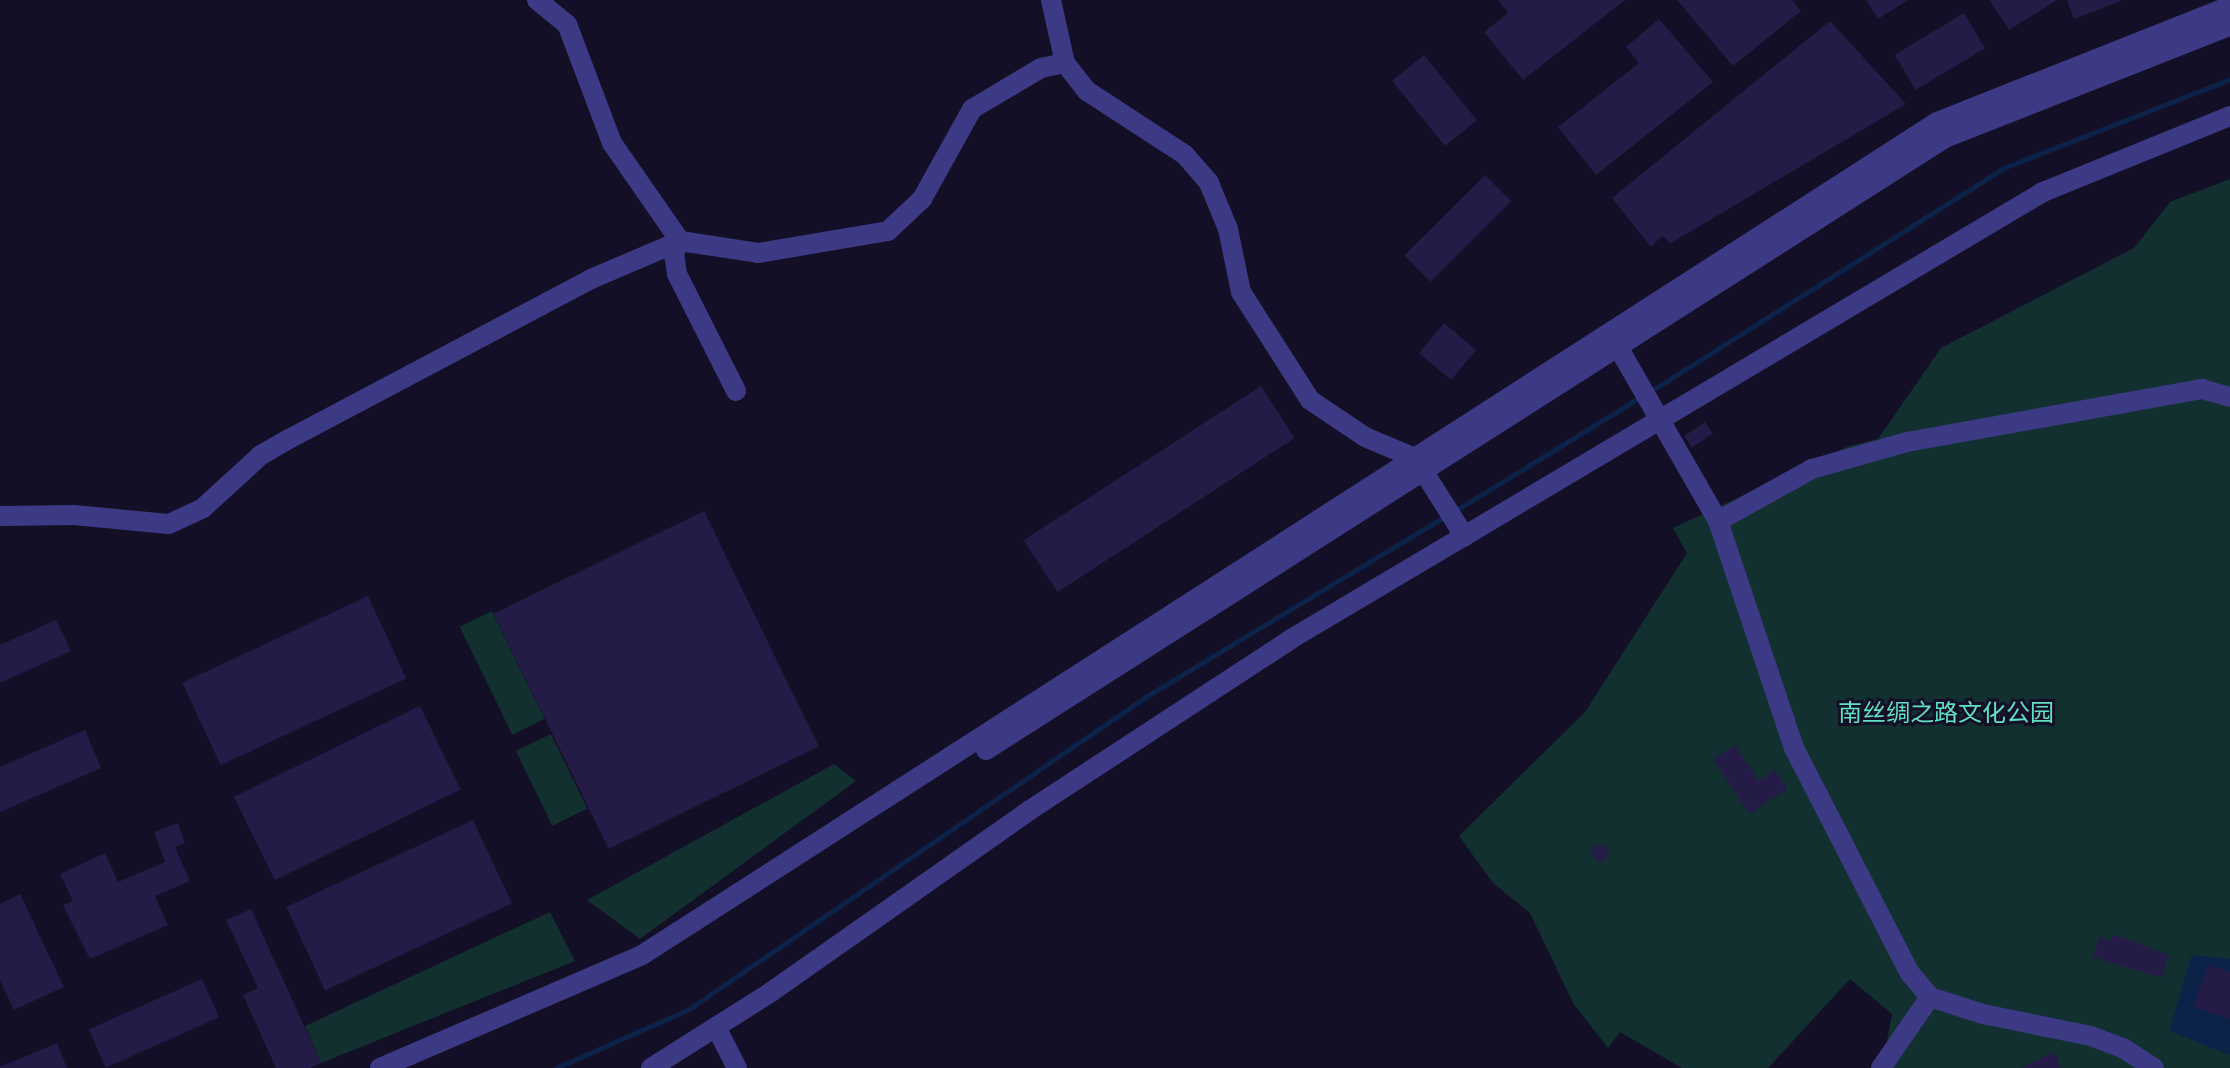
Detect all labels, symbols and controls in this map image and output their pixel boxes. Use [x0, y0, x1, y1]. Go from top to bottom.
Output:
park label: 南丝绸之路文化公园 [1838, 699, 2054, 727]

